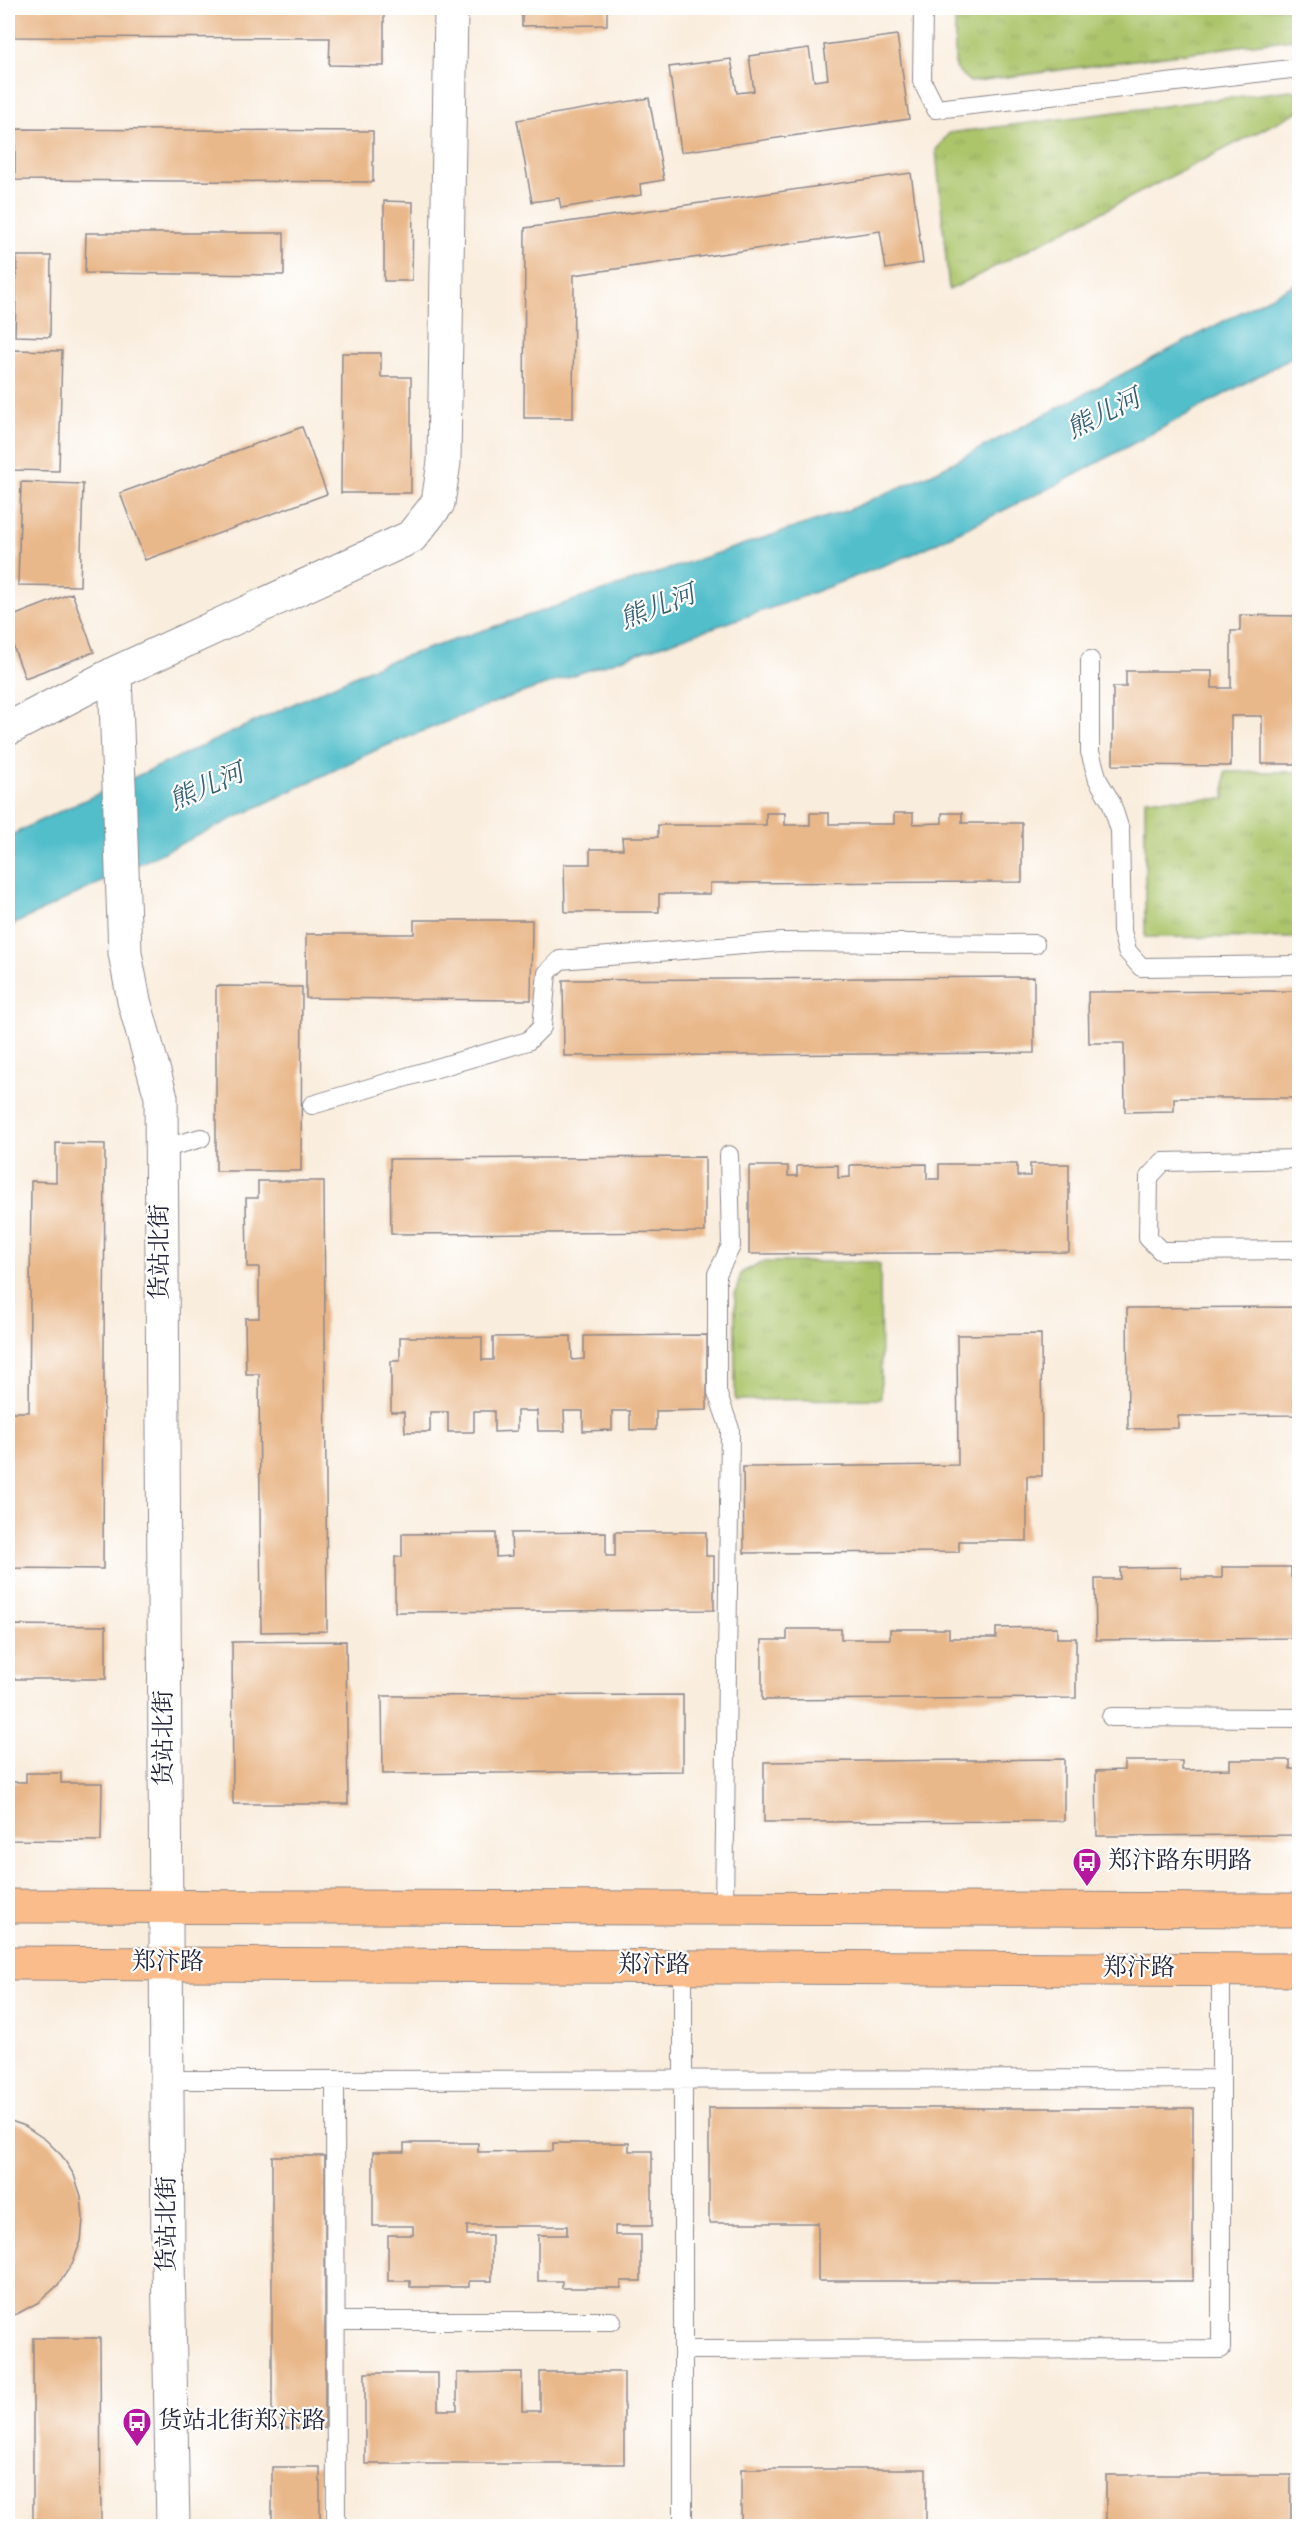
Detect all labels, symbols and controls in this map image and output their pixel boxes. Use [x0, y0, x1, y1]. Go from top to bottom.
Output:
water label: 熊儿河 [1061, 380, 1151, 448]
water label: 熊儿河 [615, 576, 705, 639]
water label: 熊儿河 [164, 755, 254, 820]
street label: 货站北街 [144, 1204, 178, 1300]
street label: 货站北街 [148, 1690, 182, 1786]
place label: 郑汴路东明路 [1108, 1845, 1252, 1879]
bus stop icon: 郑汴路东明路 [1071, 1846, 1103, 1888]
street label: 郑汴路 [132, 1946, 204, 1980]
street label: 郑汴路 [618, 1949, 690, 1983]
street label: 郑汴路 [1103, 1952, 1175, 1986]
street label: 货站北街 [151, 2176, 185, 2272]
place label: 货站北街郑汴路 [158, 2405, 326, 2439]
bus stop icon: 货站北街郑汴路 [121, 2406, 153, 2448]

